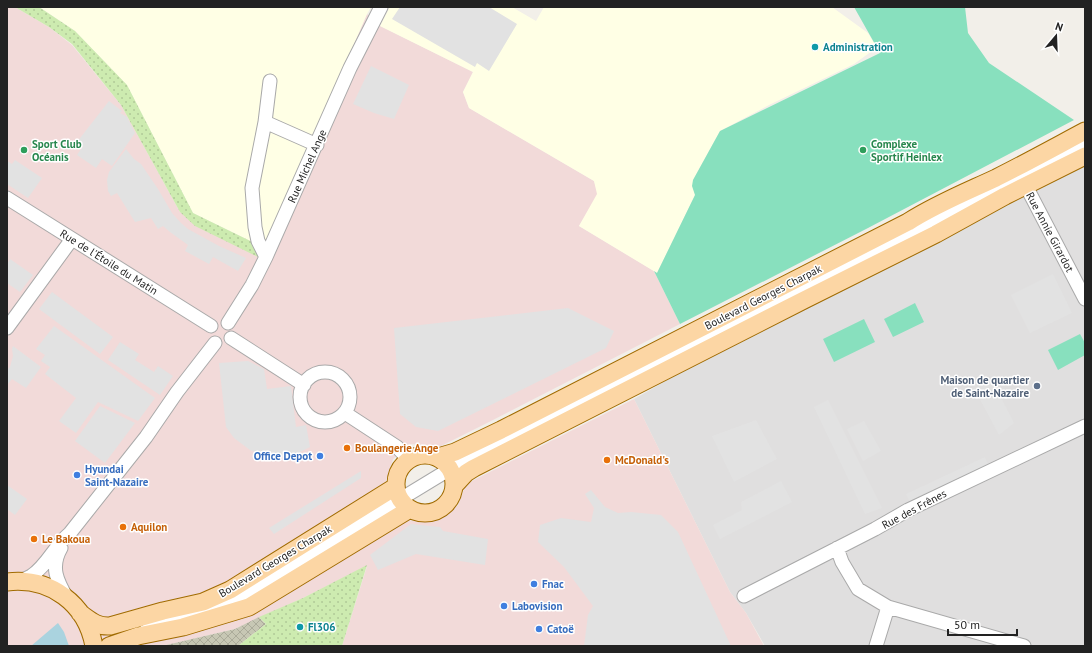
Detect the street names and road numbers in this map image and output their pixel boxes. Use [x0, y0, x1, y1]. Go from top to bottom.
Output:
street label: Rue Michel Ange [285, 127, 330, 205]
street label: Rue Annie Girardot [1023, 190, 1077, 275]
street label: Rue de l'Étoile du Matin [58, 226, 160, 298]
street label: Boulevard Georges Charpak [702, 261, 824, 333]
street label: Rue des Frênes [879, 486, 949, 532]
street label: Boulevard Georges Charpak [216, 521, 335, 600]

